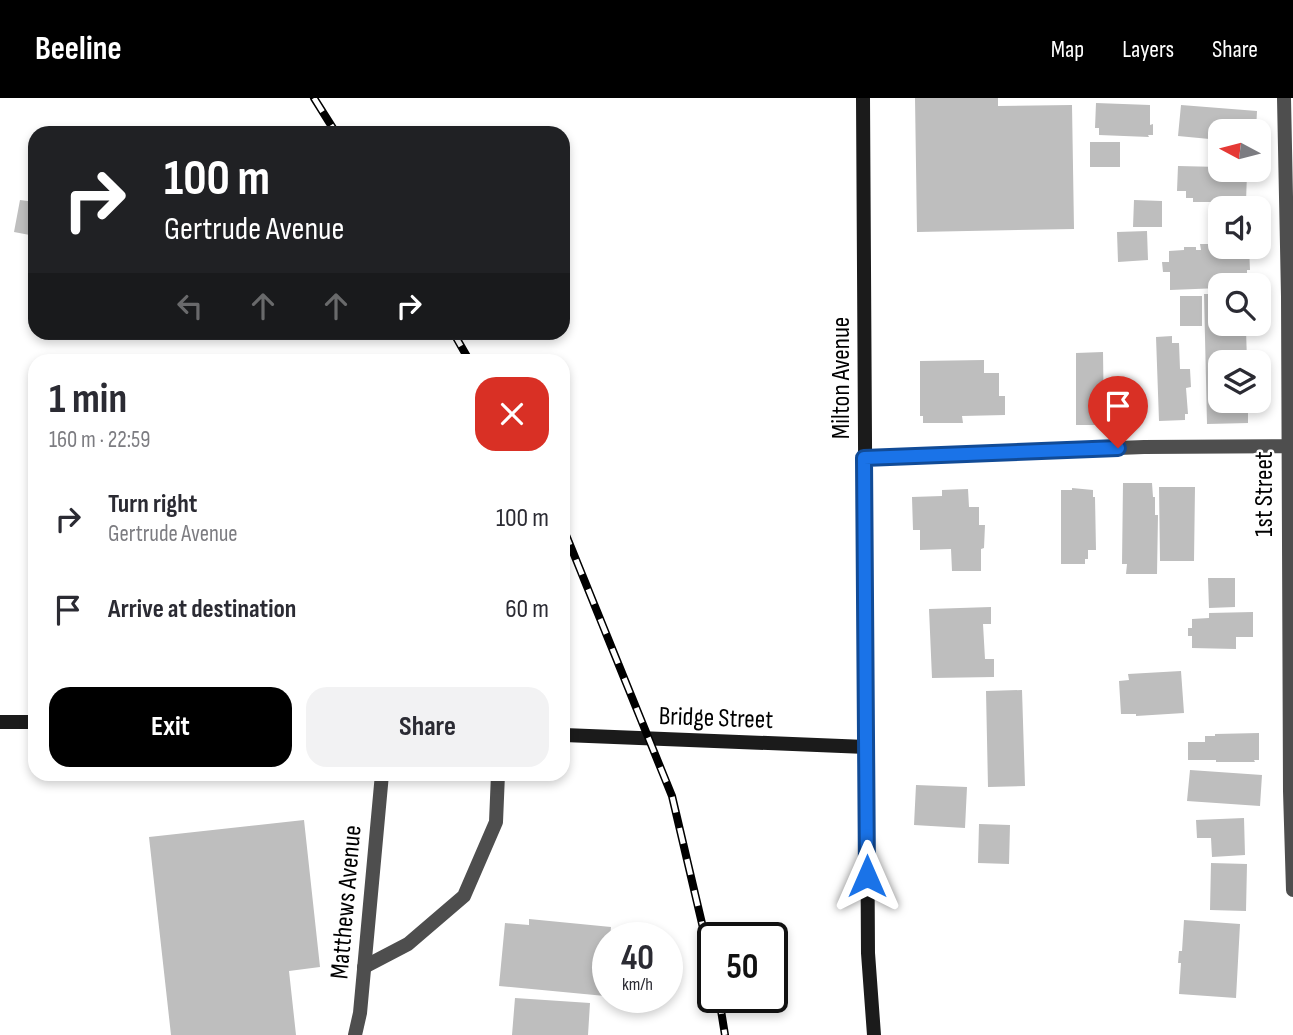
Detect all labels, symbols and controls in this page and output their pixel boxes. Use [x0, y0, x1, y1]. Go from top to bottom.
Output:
text: Beeline [35, 29, 122, 69]
text: Map [1051, 35, 1084, 64]
text: Layers [1122, 35, 1174, 64]
text: Share [1212, 35, 1258, 64]
north arrow [1208, 119, 1270, 182]
map controls [1208, 119, 1271, 413]
text: 100 m [164, 150, 270, 209]
icon: right [49, 154, 140, 245]
button: sound [1208, 196, 1271, 259]
text: Gertrude Avenue [164, 210, 344, 249]
button: search [1208, 273, 1271, 336]
icon: left [171, 287, 209, 325]
icon: ahead [244, 287, 282, 325]
icon: ahead [317, 287, 355, 325]
icon: right [390, 287, 428, 325]
street label: Milton Avenue [826, 317, 857, 439]
button: layers [1208, 350, 1271, 413]
text: 1 min [49, 374, 127, 425]
pin [1088, 376, 1148, 448]
button: close [475, 377, 549, 451]
icon: arrive [1099, 387, 1137, 425]
text: 160 m · 22:59 [49, 426, 150, 454]
street label: 1st Street [1249, 451, 1280, 537]
text: Turn right [108, 489, 197, 520]
icon: right [49, 500, 87, 538]
text: 100 m [496, 503, 549, 534]
text: Gertrude Avenue [108, 520, 238, 548]
icon: arrive [49, 591, 87, 629]
text: Arrive at destination [108, 594, 296, 625]
text: 60 m [505, 594, 549, 625]
button: Exit [49, 687, 292, 767]
button: Share [306, 687, 549, 767]
street label: Bridge Street [658, 701, 774, 736]
street label: Matthews Avenue [324, 824, 369, 980]
position arrow [830, 839, 904, 913]
speed limit sign: 50 [697, 922, 788, 1013]
text: 40 [621, 937, 654, 980]
text: km/h [622, 974, 653, 995]

